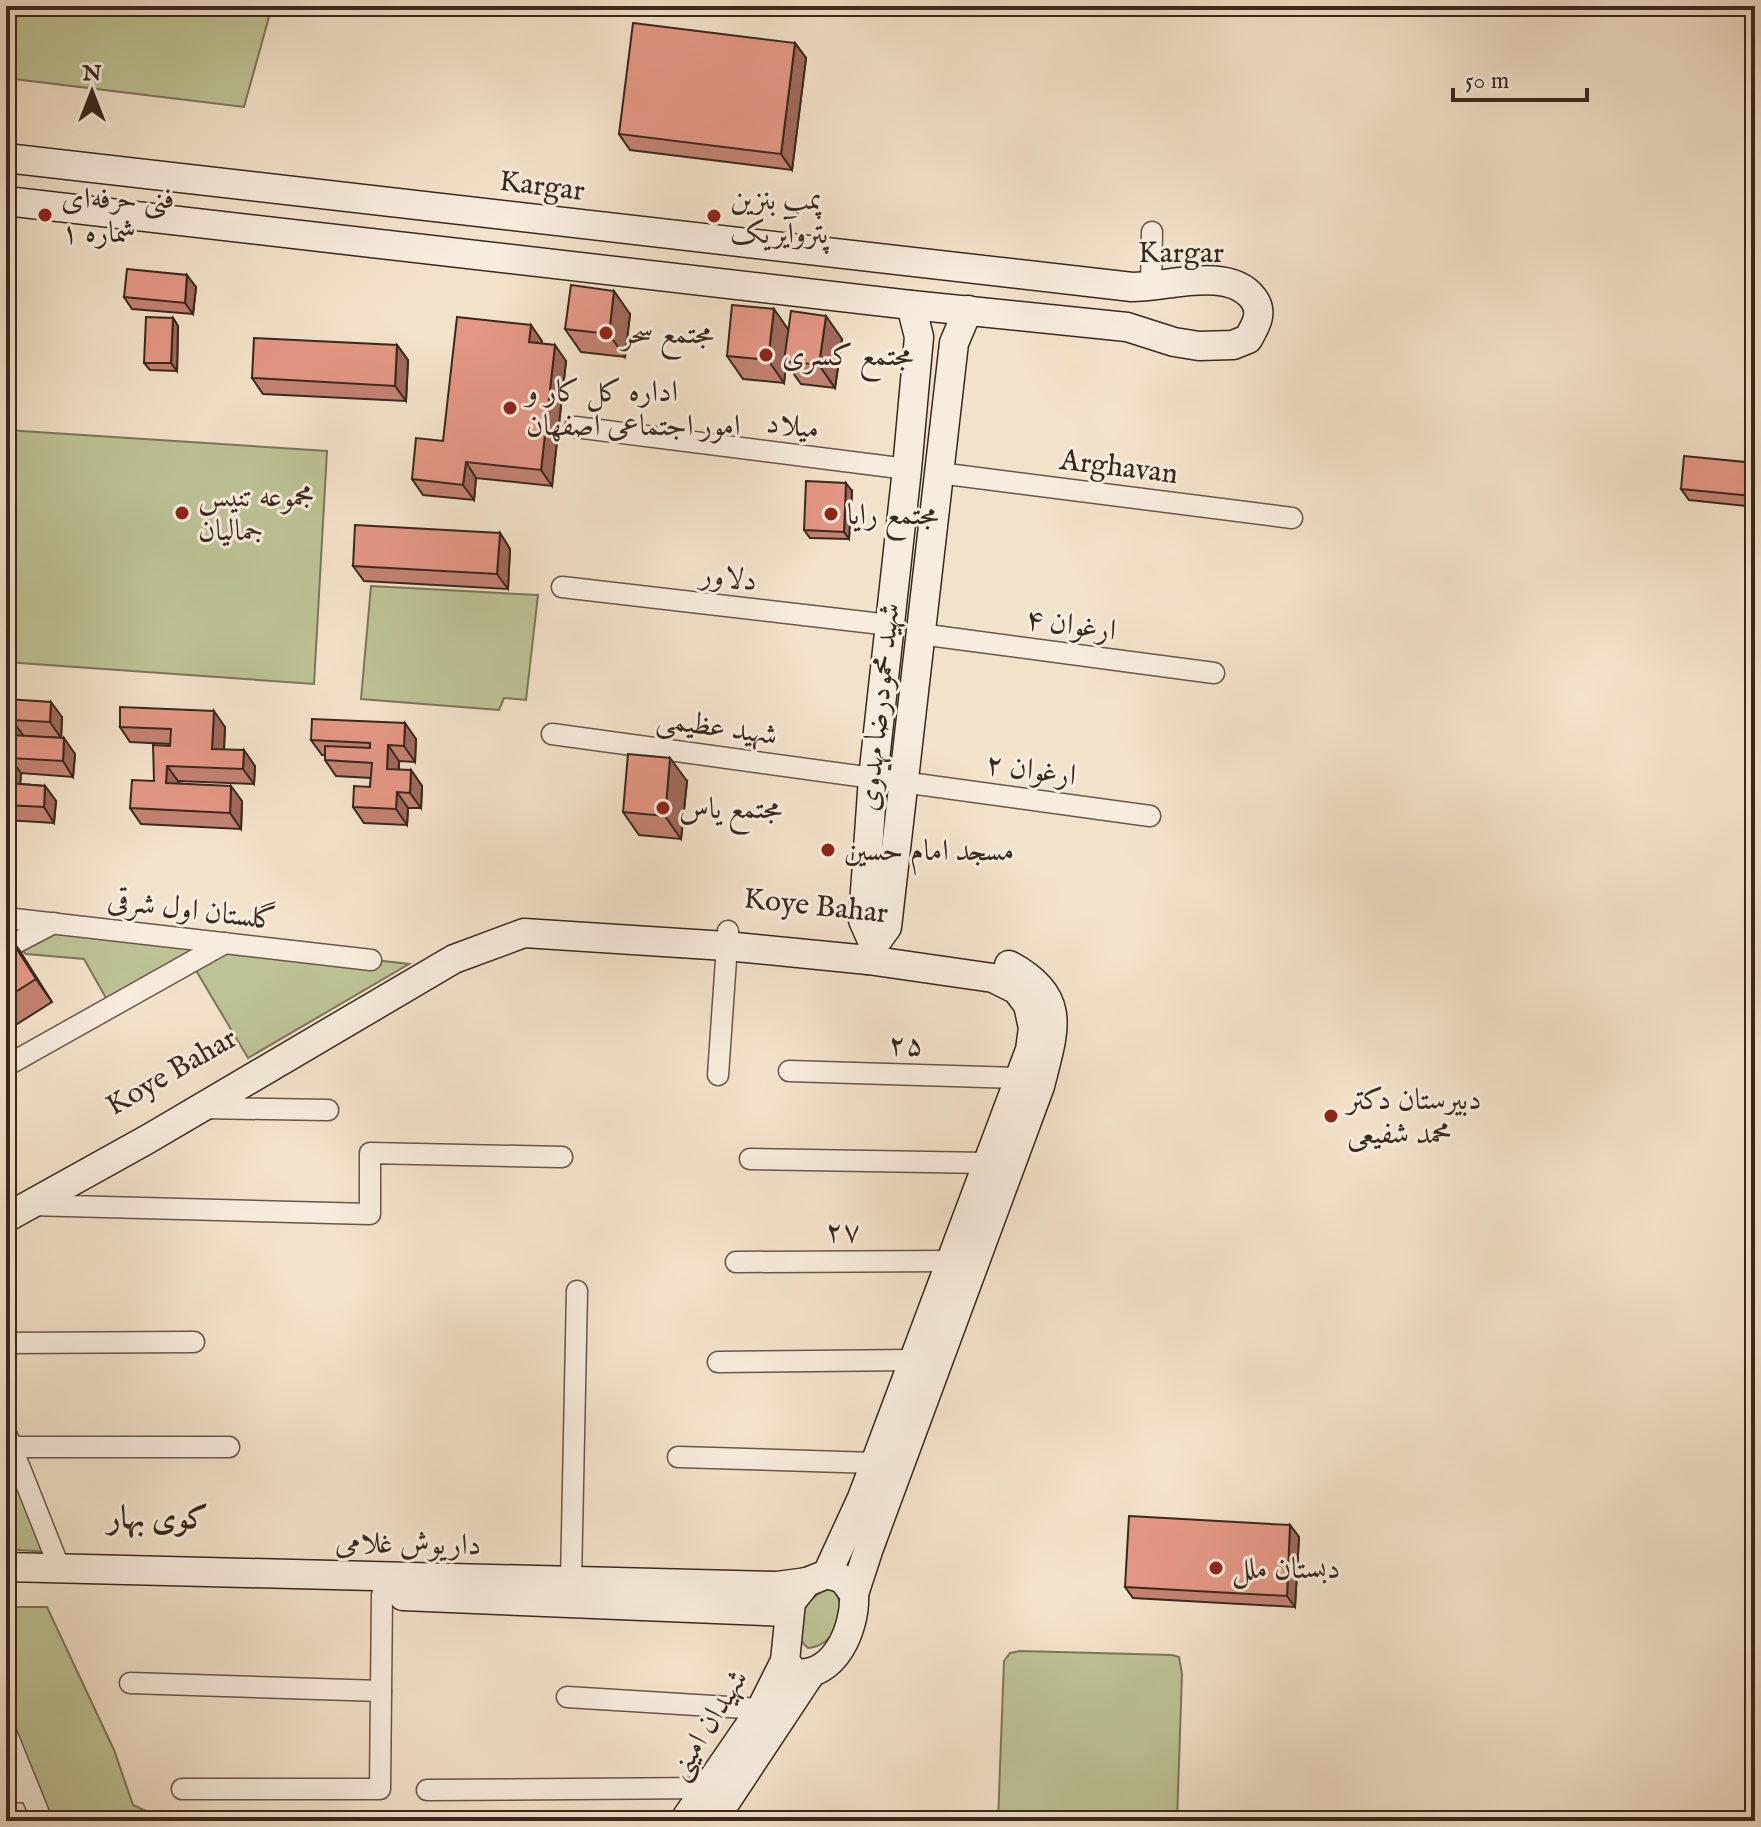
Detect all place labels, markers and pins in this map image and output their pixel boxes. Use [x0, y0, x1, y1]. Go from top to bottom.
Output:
place label: فنی حرفه‌ای شماره ۱ [61, 181, 174, 253]
place label: پمپ بنزین پتروآیریک [730, 182, 830, 254]
marker: فنی حرفه‌ای شماره ۱ [36, 206, 54, 224]
marker: پمپ بنزین پتروآیریک [705, 207, 723, 225]
place label: مجتمع سحر [619, 316, 714, 360]
marker: مجتمع سحر [597, 324, 615, 342]
place label: مجتمع کسری [782, 338, 913, 382]
marker: مجتمع کسری [757, 346, 775, 364]
place label: اداره کل کار و امور اجتماعی اصفهان [523, 374, 741, 446]
marker: اداره کل کار و امور اجتماعی اصفهان [501, 399, 519, 417]
place label: مجموعه تنیس جمالیان [198, 479, 314, 551]
place label: مجتمع رایا [847, 497, 939, 541]
marker: مجموعه تنیس جمالیان [173, 504, 191, 522]
marker: مجتمع رایا [822, 505, 840, 523]
place label: مجتمع یاس [679, 791, 782, 835]
marker: مجتمع یاس [654, 799, 672, 817]
place label: مسجد امام حسین [844, 833, 1014, 876]
marker: مسجد امام حسین [819, 841, 837, 859]
place label: دبیرستان دکتر محمد شفیعی [1344, 1082, 1482, 1154]
marker: دبیرستان دکتر محمد شفیعی [1322, 1107, 1340, 1125]
place label: دبستان ملل [1232, 1551, 1340, 1589]
marker: دبستان ملل [1207, 1559, 1225, 1577]

